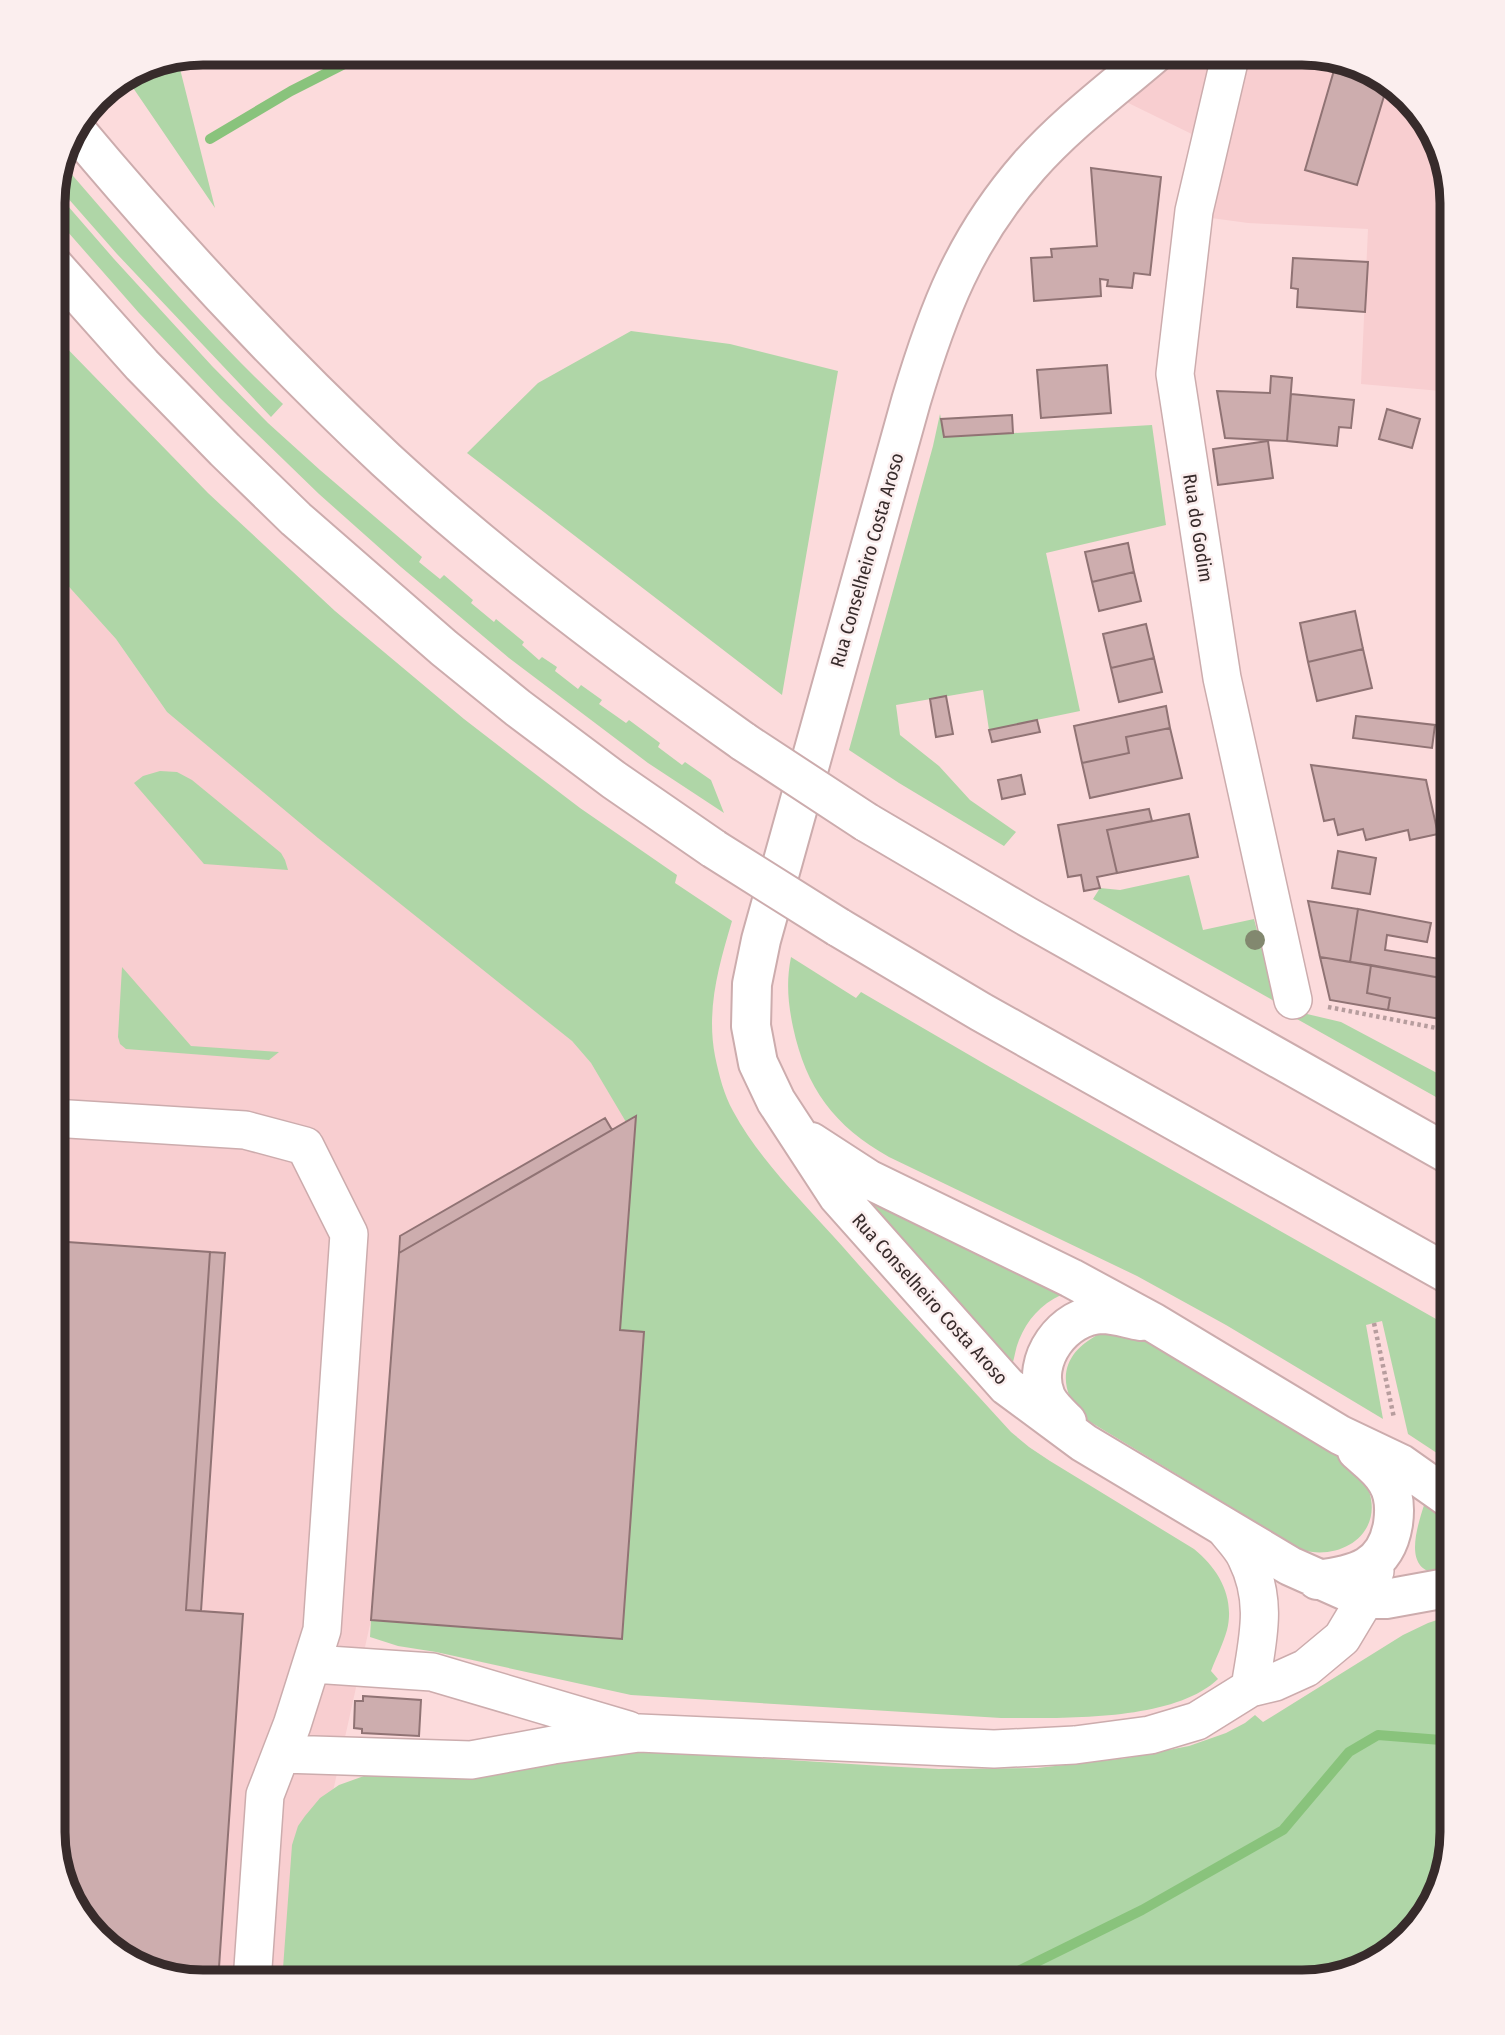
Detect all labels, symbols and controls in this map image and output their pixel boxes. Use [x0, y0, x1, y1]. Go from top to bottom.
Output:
street label: Rua Conselheiro Costa Aroso [825, 450, 909, 670]
street label: Rua do Godim [1178, 472, 1218, 584]
street label: Rua Conselheiro Costa Aroso [847, 1209, 1013, 1389]

